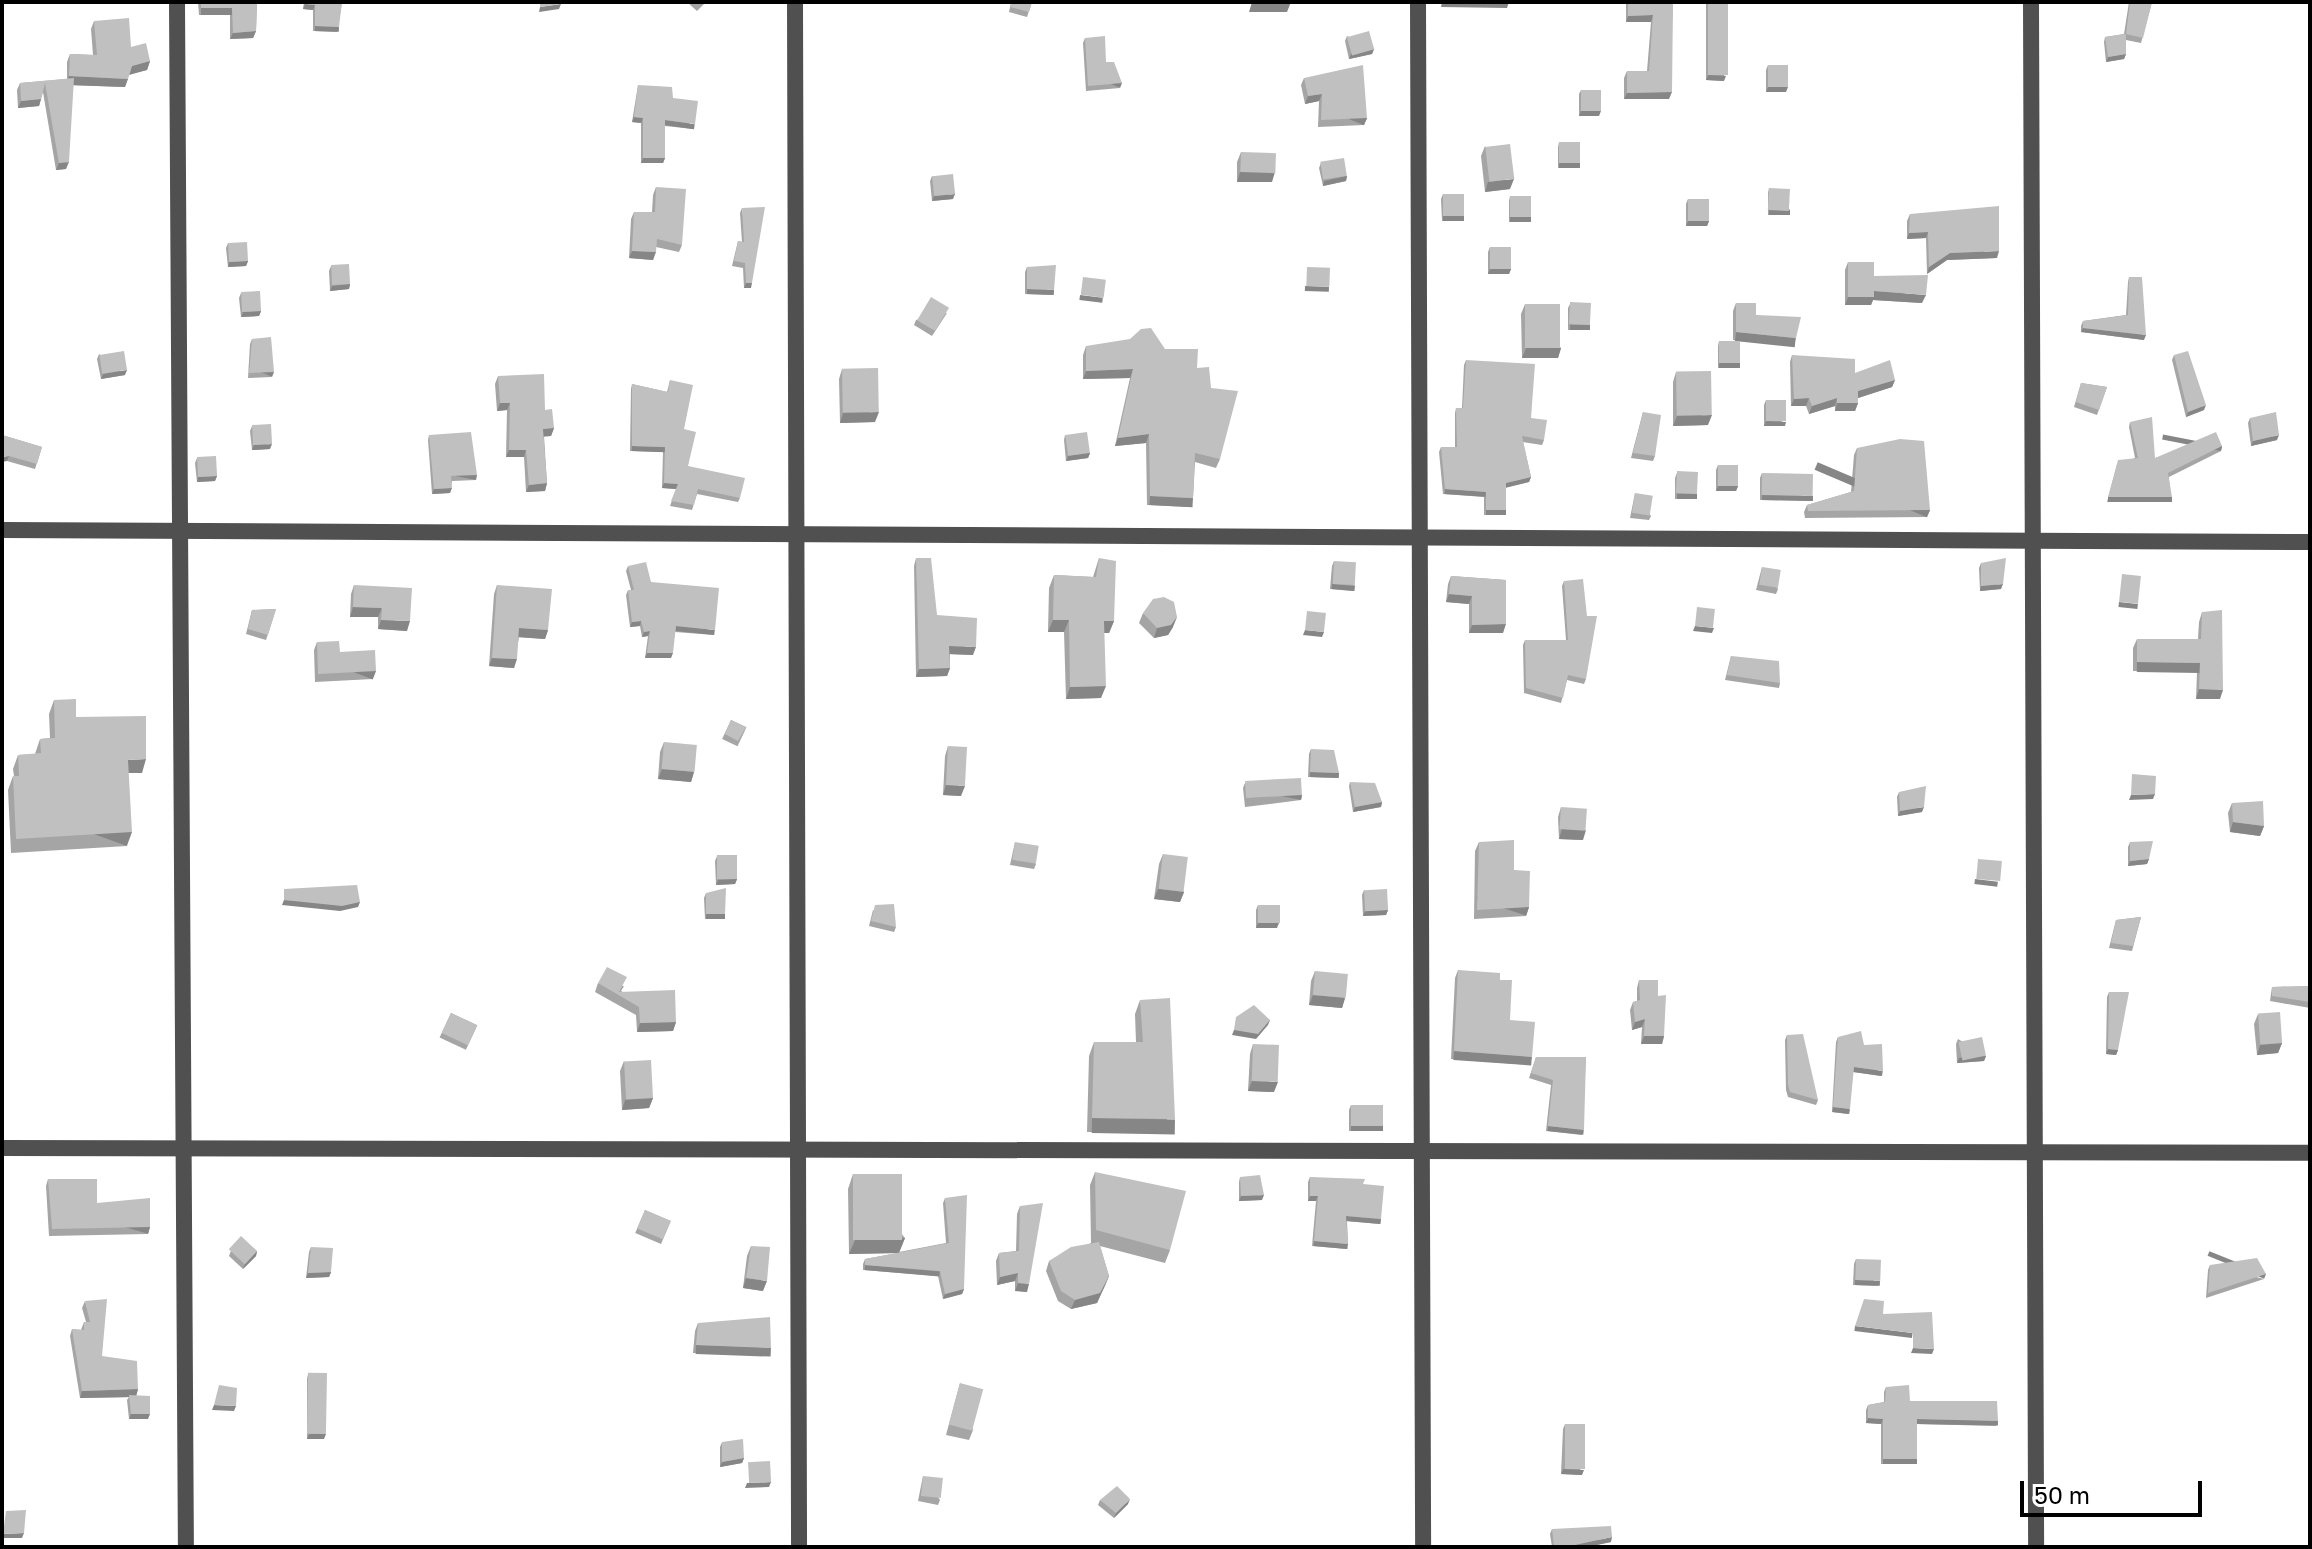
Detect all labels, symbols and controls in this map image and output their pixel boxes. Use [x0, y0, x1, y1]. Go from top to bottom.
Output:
scale bar [2024, 1465, 2206, 1515]
text: 50 m [2034, 1480, 2090, 1509]

